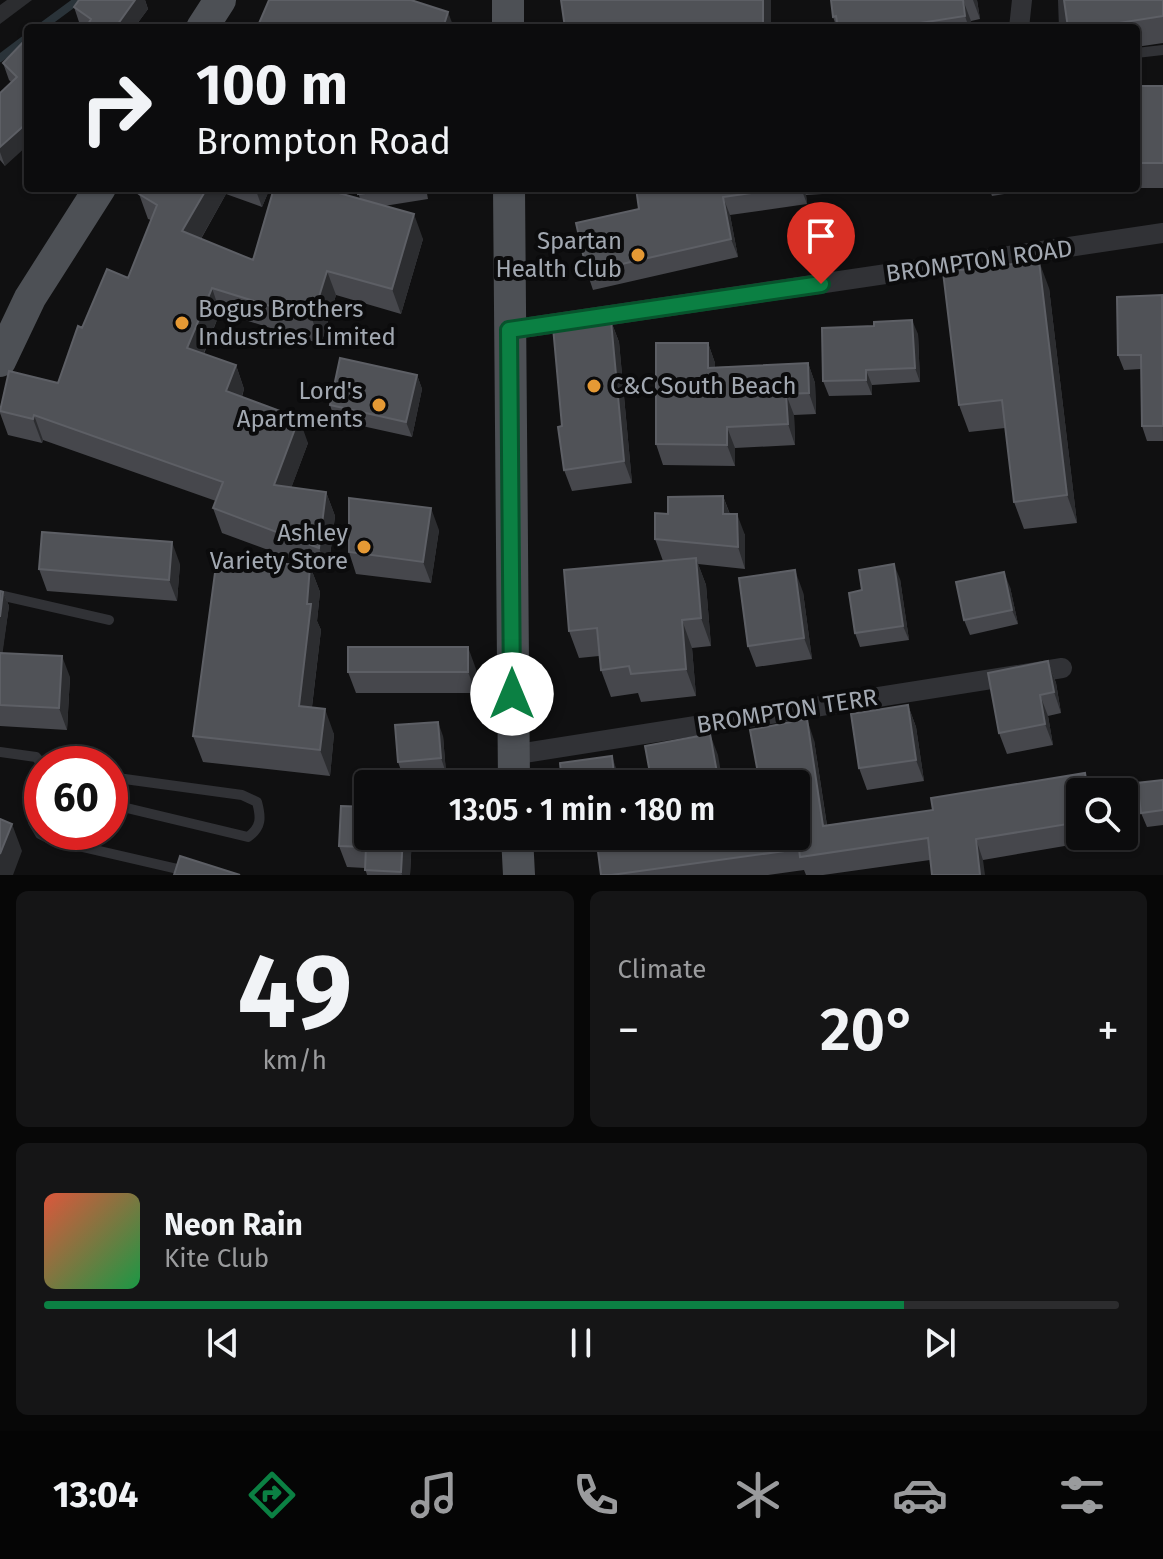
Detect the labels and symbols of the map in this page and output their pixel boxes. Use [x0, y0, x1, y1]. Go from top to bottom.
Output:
pin [787, 202, 855, 284]
place label: Spartan Health Club [495, 227, 622, 283]
street label: BROMPTON ROAD [884, 234, 1074, 288]
marker: Spartan Health Club [629, 246, 647, 264]
place label: Bogus Brothers Industries Limited [198, 295, 396, 351]
marker: Bogus Brothers Industries Limited [173, 314, 191, 332]
place label: C&C South Beach [610, 372, 797, 400]
place label: Lord's Apartments [237, 377, 363, 433]
marker: C&C South Beach [585, 377, 603, 395]
marker: Lord's Apartments [370, 396, 388, 414]
place label: Ashley Variety Store [210, 519, 348, 575]
marker: Ashley Variety Store [355, 538, 373, 556]
position arrow [470, 652, 554, 736]
street label: BROMPTON TERR [695, 683, 879, 739]
speed limit sign: 60 [24, 746, 128, 850]

